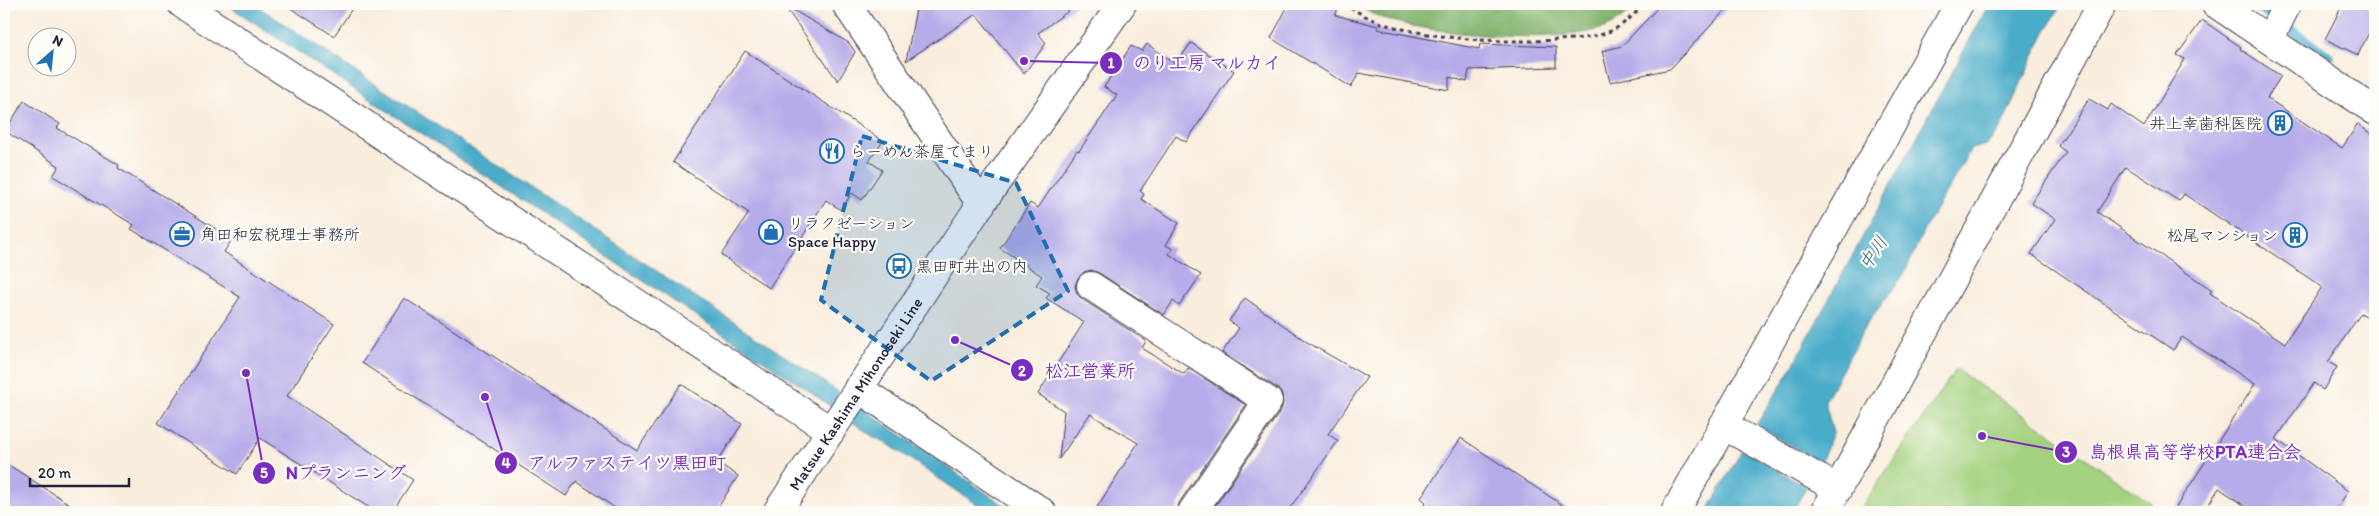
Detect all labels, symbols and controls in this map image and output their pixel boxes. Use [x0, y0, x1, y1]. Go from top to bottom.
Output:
north arrow [28, 28, 78, 78]
text: N [50, 31, 66, 51]
callout: のり工房 マルカイ [1098, 47, 1291, 80]
text: のり工房 マルカイ [1133, 52, 1281, 74]
text: 1 [1108, 54, 1115, 72]
building icon: 井上幸歯科医院 [2267, 110, 2293, 136]
place label: 井上幸歯科医院 [2150, 114, 2262, 133]
restaurant icon: らーめん茶屋てまり [819, 138, 845, 164]
place label: らーめん茶屋てまり [850, 142, 994, 161]
place label: リラクゼーション Space Happy [788, 214, 915, 251]
shop icon: リラクゼーション Space Happy [758, 219, 784, 245]
office icon: 角田和宏税理士事務所 [169, 221, 195, 247]
building icon: 松尾マンション [2282, 222, 2308, 248]
place label: 角田和宏税理士事務所 [200, 225, 360, 244]
place label: 松尾マンション [2167, 226, 2278, 245]
water label: 中川 [1854, 232, 1892, 274]
bus stop icon: 黒田町井出の内 [886, 253, 912, 279]
place label: 黒田町井出の内 [916, 257, 1028, 276]
street label: Matsue Kashima Mihonoseki Line [785, 294, 926, 494]
callout: 松江営業所 [1010, 354, 1145, 387]
text: 松江営業所 [1045, 360, 1135, 382]
text: 2 [1018, 362, 1026, 380]
callout: 島根県高等学校PTA連合会 [2054, 436, 2311, 469]
text: 島根県高等学校PTA連合会 [2089, 441, 2301, 463]
text: 3 [2062, 443, 2070, 461]
callout: アルファステイツ黒田町 [493, 446, 736, 479]
text: アルファステイツ黒田町 [528, 452, 726, 474]
text: 4 [501, 454, 511, 472]
scale bar [30, 456, 129, 488]
callout: Nプランニング [251, 456, 416, 489]
text: Nプランニング [286, 462, 406, 484]
text: 20 m [38, 464, 72, 482]
text: 5 [260, 464, 268, 482]

